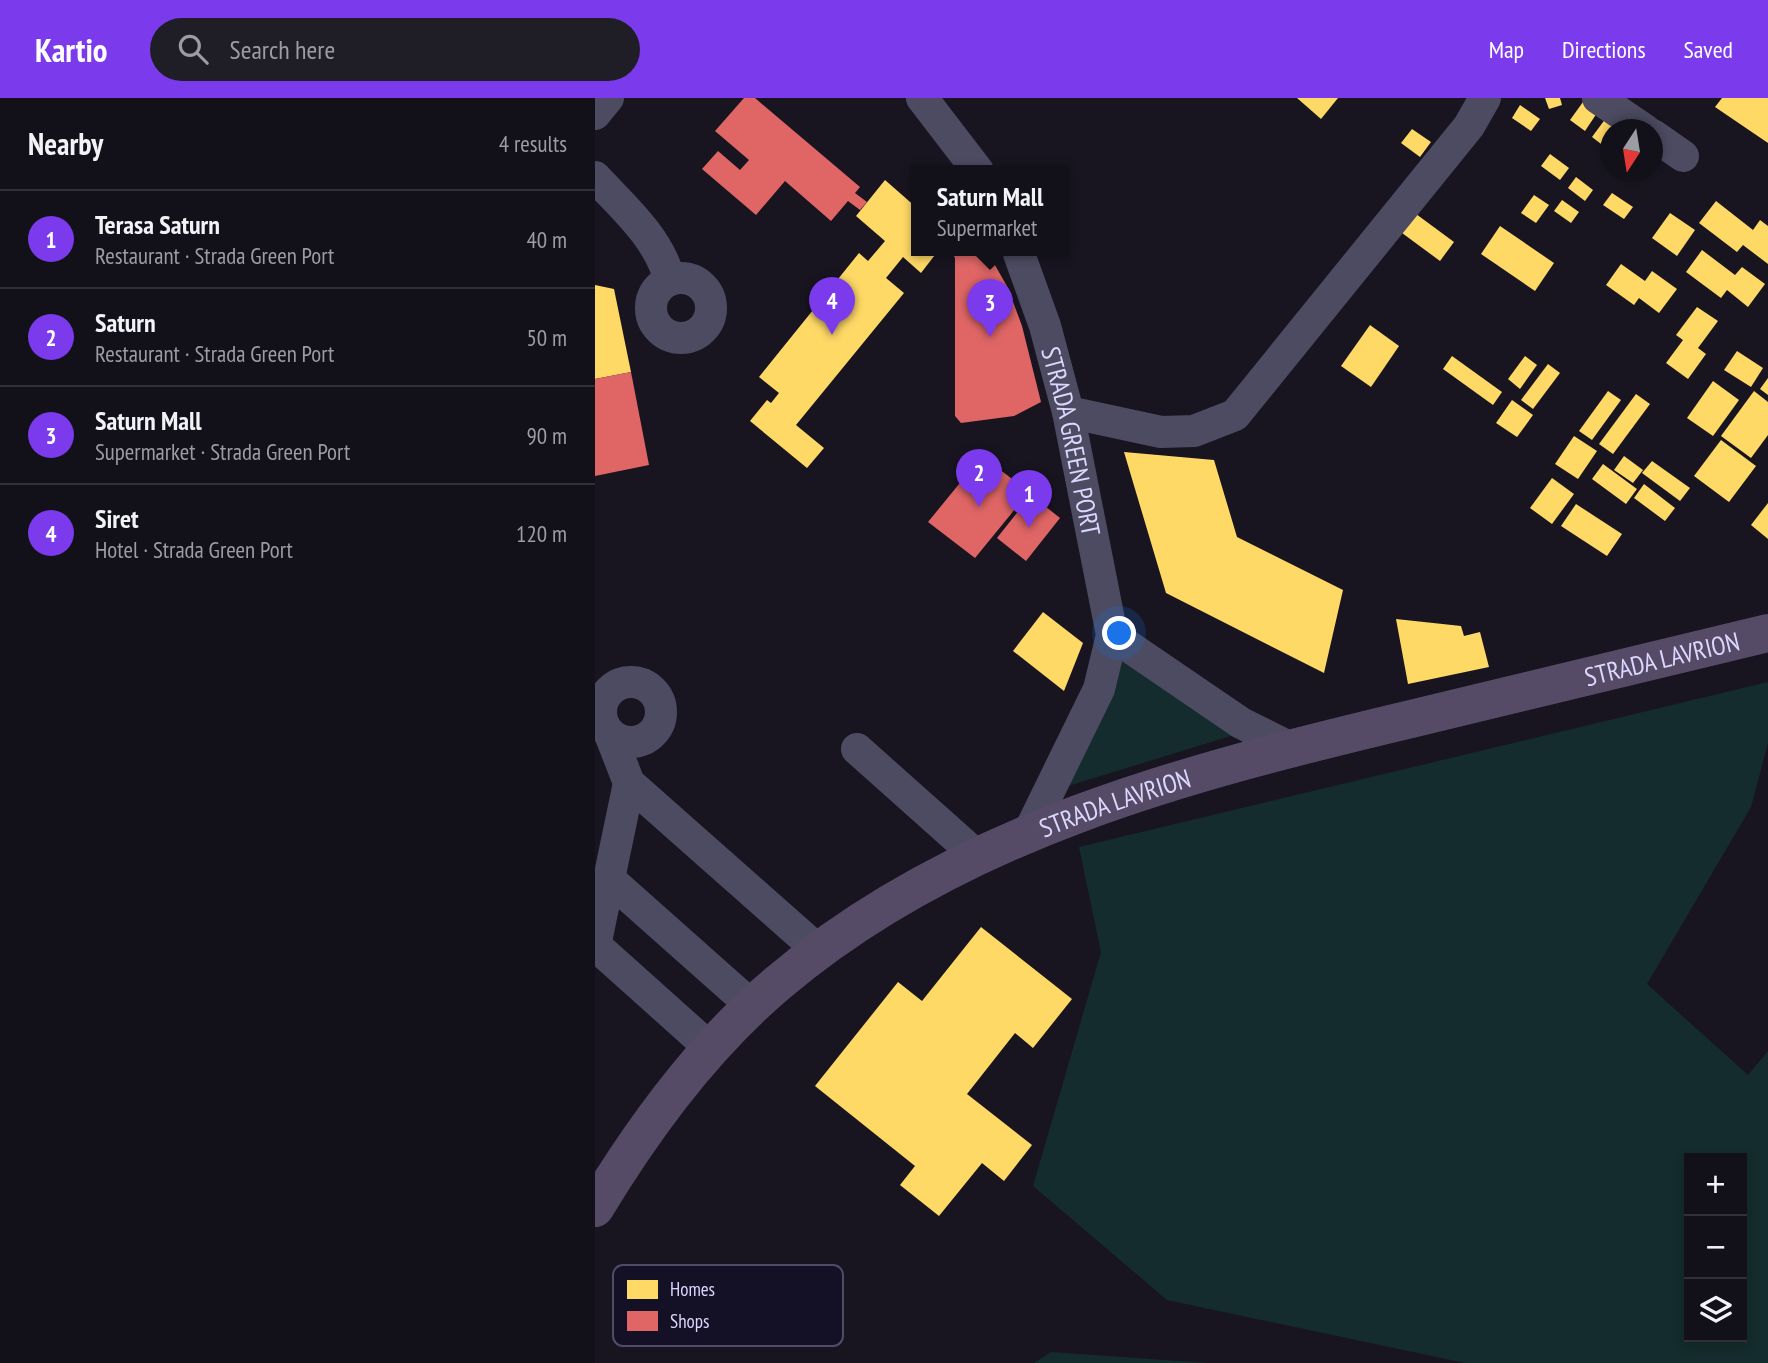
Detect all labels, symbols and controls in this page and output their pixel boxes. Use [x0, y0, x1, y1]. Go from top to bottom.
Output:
search box [150, 18, 640, 81]
text: Kartio [35, 28, 108, 71]
icon: search [174, 30, 212, 68]
text: Search here [230, 33, 335, 66]
text: Map [1489, 34, 1524, 65]
text: Directions [1562, 34, 1646, 65]
text: Saved [1684, 34, 1733, 65]
north arrow [1600, 119, 1663, 182]
text: Nearby [28, 124, 103, 163]
text: 4 results [499, 129, 567, 158]
popup [911, 165, 1069, 256]
text: Saturn Mall [937, 180, 1043, 213]
text: Terasa Saturn [95, 208, 220, 241]
text: Supermarket [937, 213, 1037, 242]
text: 1 [46, 225, 57, 254]
text: 40 m [526, 225, 567, 254]
text: Restaurant · Strada Green Port [95, 241, 334, 270]
pin: 4 [809, 277, 855, 335]
pin: 3 [967, 279, 1013, 337]
text: Saturn [95, 306, 156, 339]
text: 2 [46, 323, 57, 352]
text: 50 m [526, 323, 567, 352]
text: Restaurant · Strada Green Port [95, 339, 334, 368]
street label: STRADA GREEN PORT [1035, 343, 1109, 539]
text: Saturn Mall [95, 404, 202, 437]
text: 3 [46, 421, 57, 450]
text: 90 m [526, 421, 567, 450]
text: Supermarket · Strada Green Port [95, 437, 350, 466]
pin: 2 [956, 449, 1002, 507]
pin: 1 [1006, 470, 1052, 528]
text: Siret [95, 502, 139, 535]
text: 4 [46, 519, 57, 548]
text: 120 m [516, 519, 567, 548]
text: Hotel · Strada Green Port [95, 535, 293, 564]
your location [1102, 616, 1136, 650]
street label: STRADA LAVRION [1581, 624, 1743, 693]
street label: STRADA LAVRION [1034, 761, 1194, 844]
map controls [1684, 1153, 1747, 1342]
button: + [1684, 1153, 1747, 1216]
button: − [1684, 1216, 1747, 1279]
legend [613, 1265, 843, 1346]
text: Homes [670, 1277, 715, 1301]
button: layers [1684, 1279, 1747, 1342]
text: Shops [670, 1309, 709, 1333]

